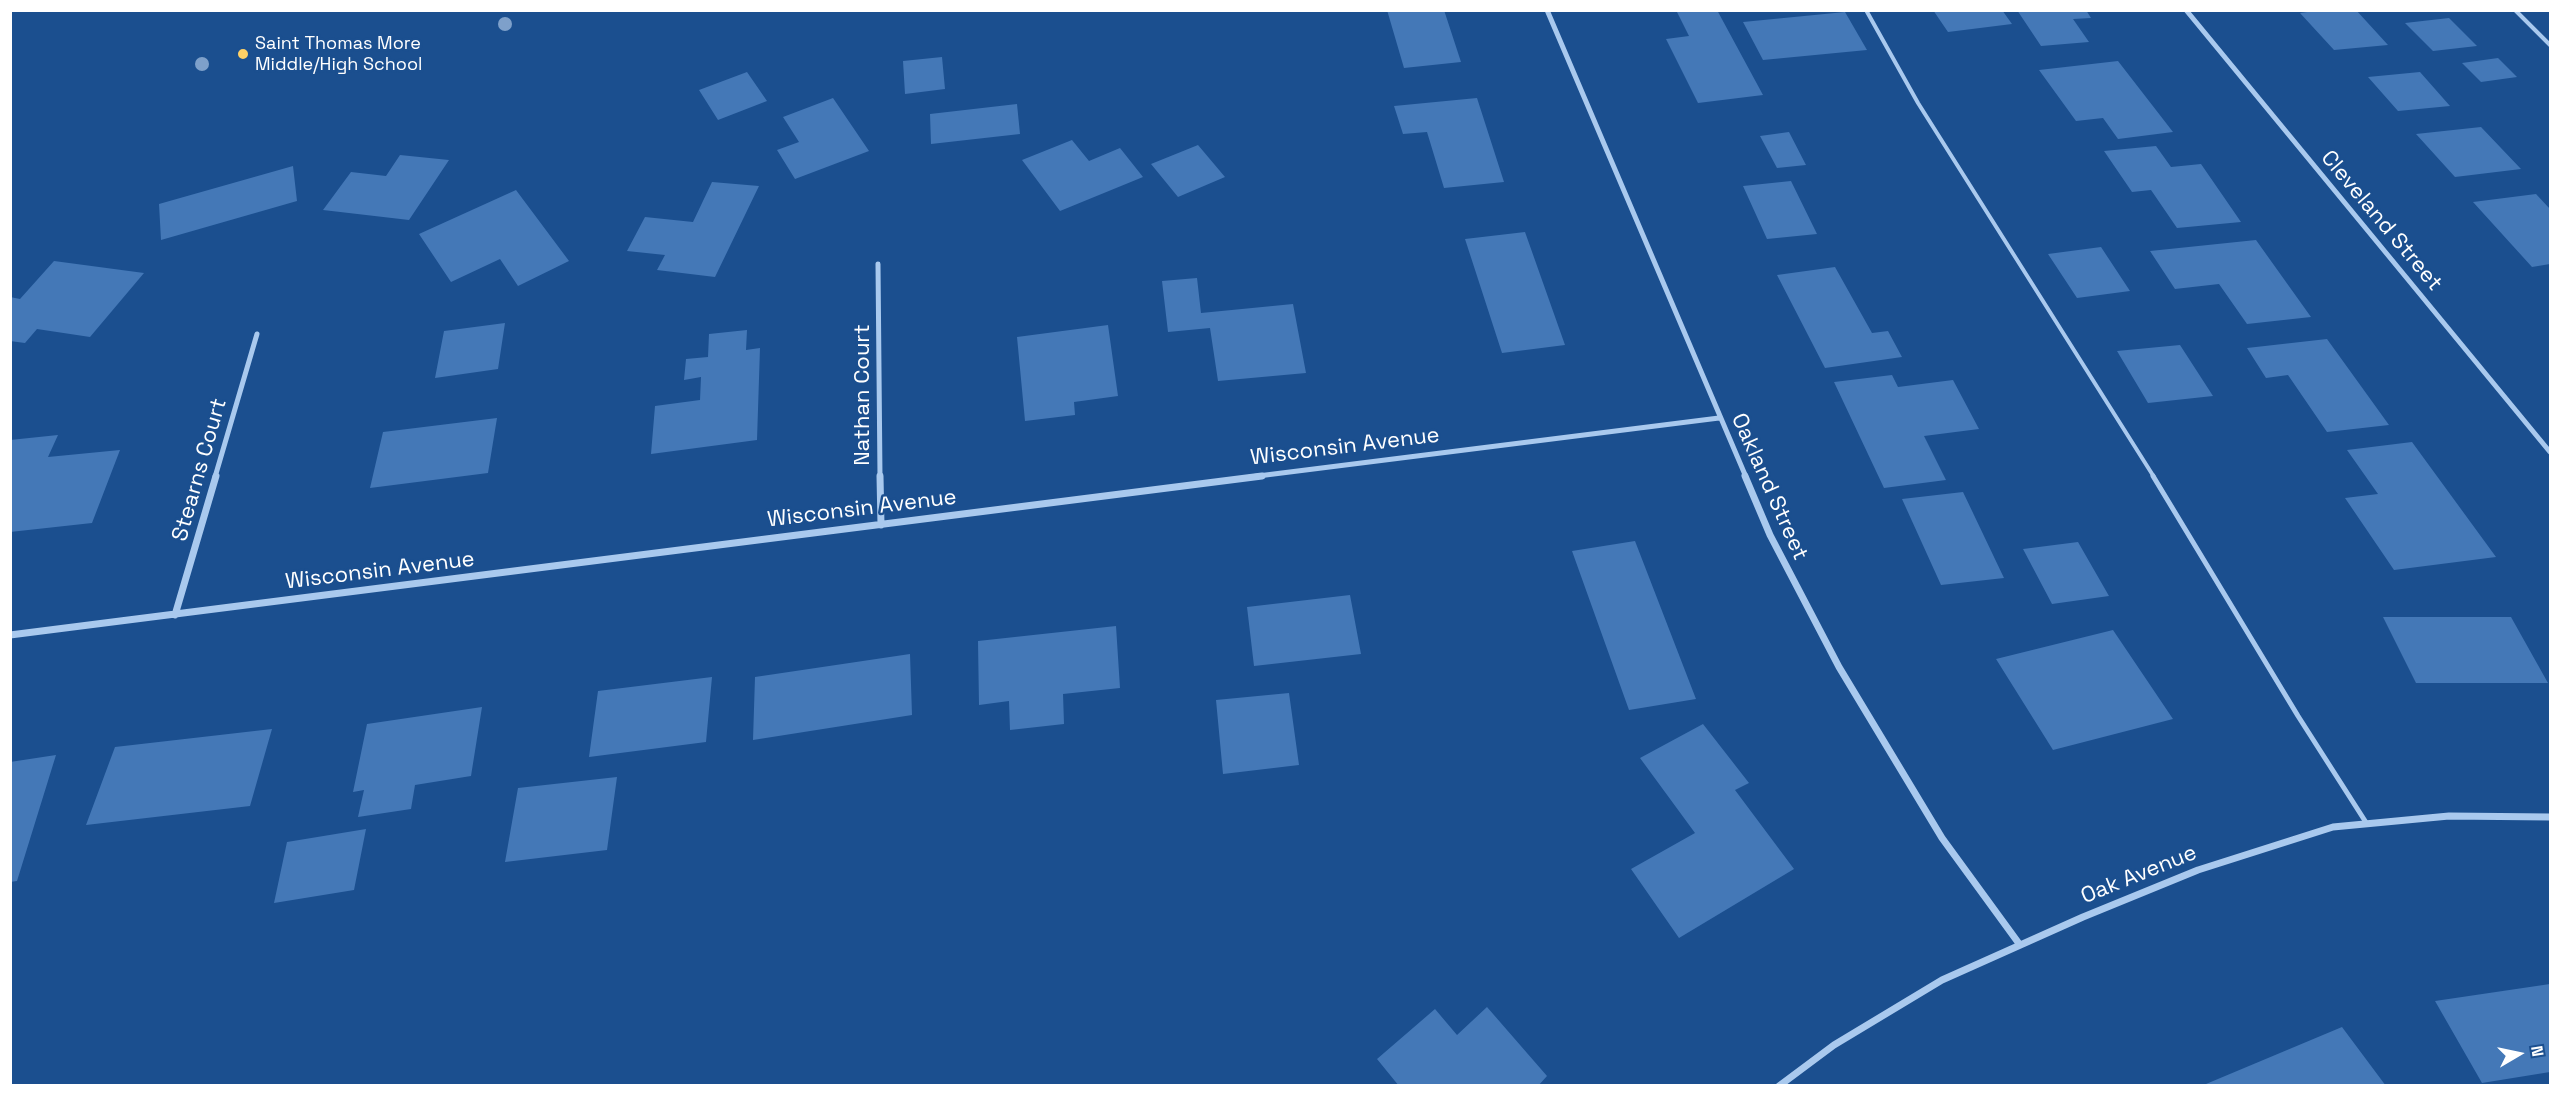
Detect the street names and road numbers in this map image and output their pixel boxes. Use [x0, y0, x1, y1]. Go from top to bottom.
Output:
street label: Cleveland Street [2315, 145, 2447, 297]
street label: Nathan Court [850, 324, 876, 466]
street label: Stearns Court [167, 395, 233, 545]
street label: Oakland Street [1725, 410, 1813, 564]
street label: Wisconsin Avenue [1249, 422, 1441, 472]
street label: Wisconsin Avenue [766, 484, 958, 534]
street label: Wisconsin Avenue [284, 546, 476, 596]
street label: Oak Avenue [2077, 840, 2201, 910]

